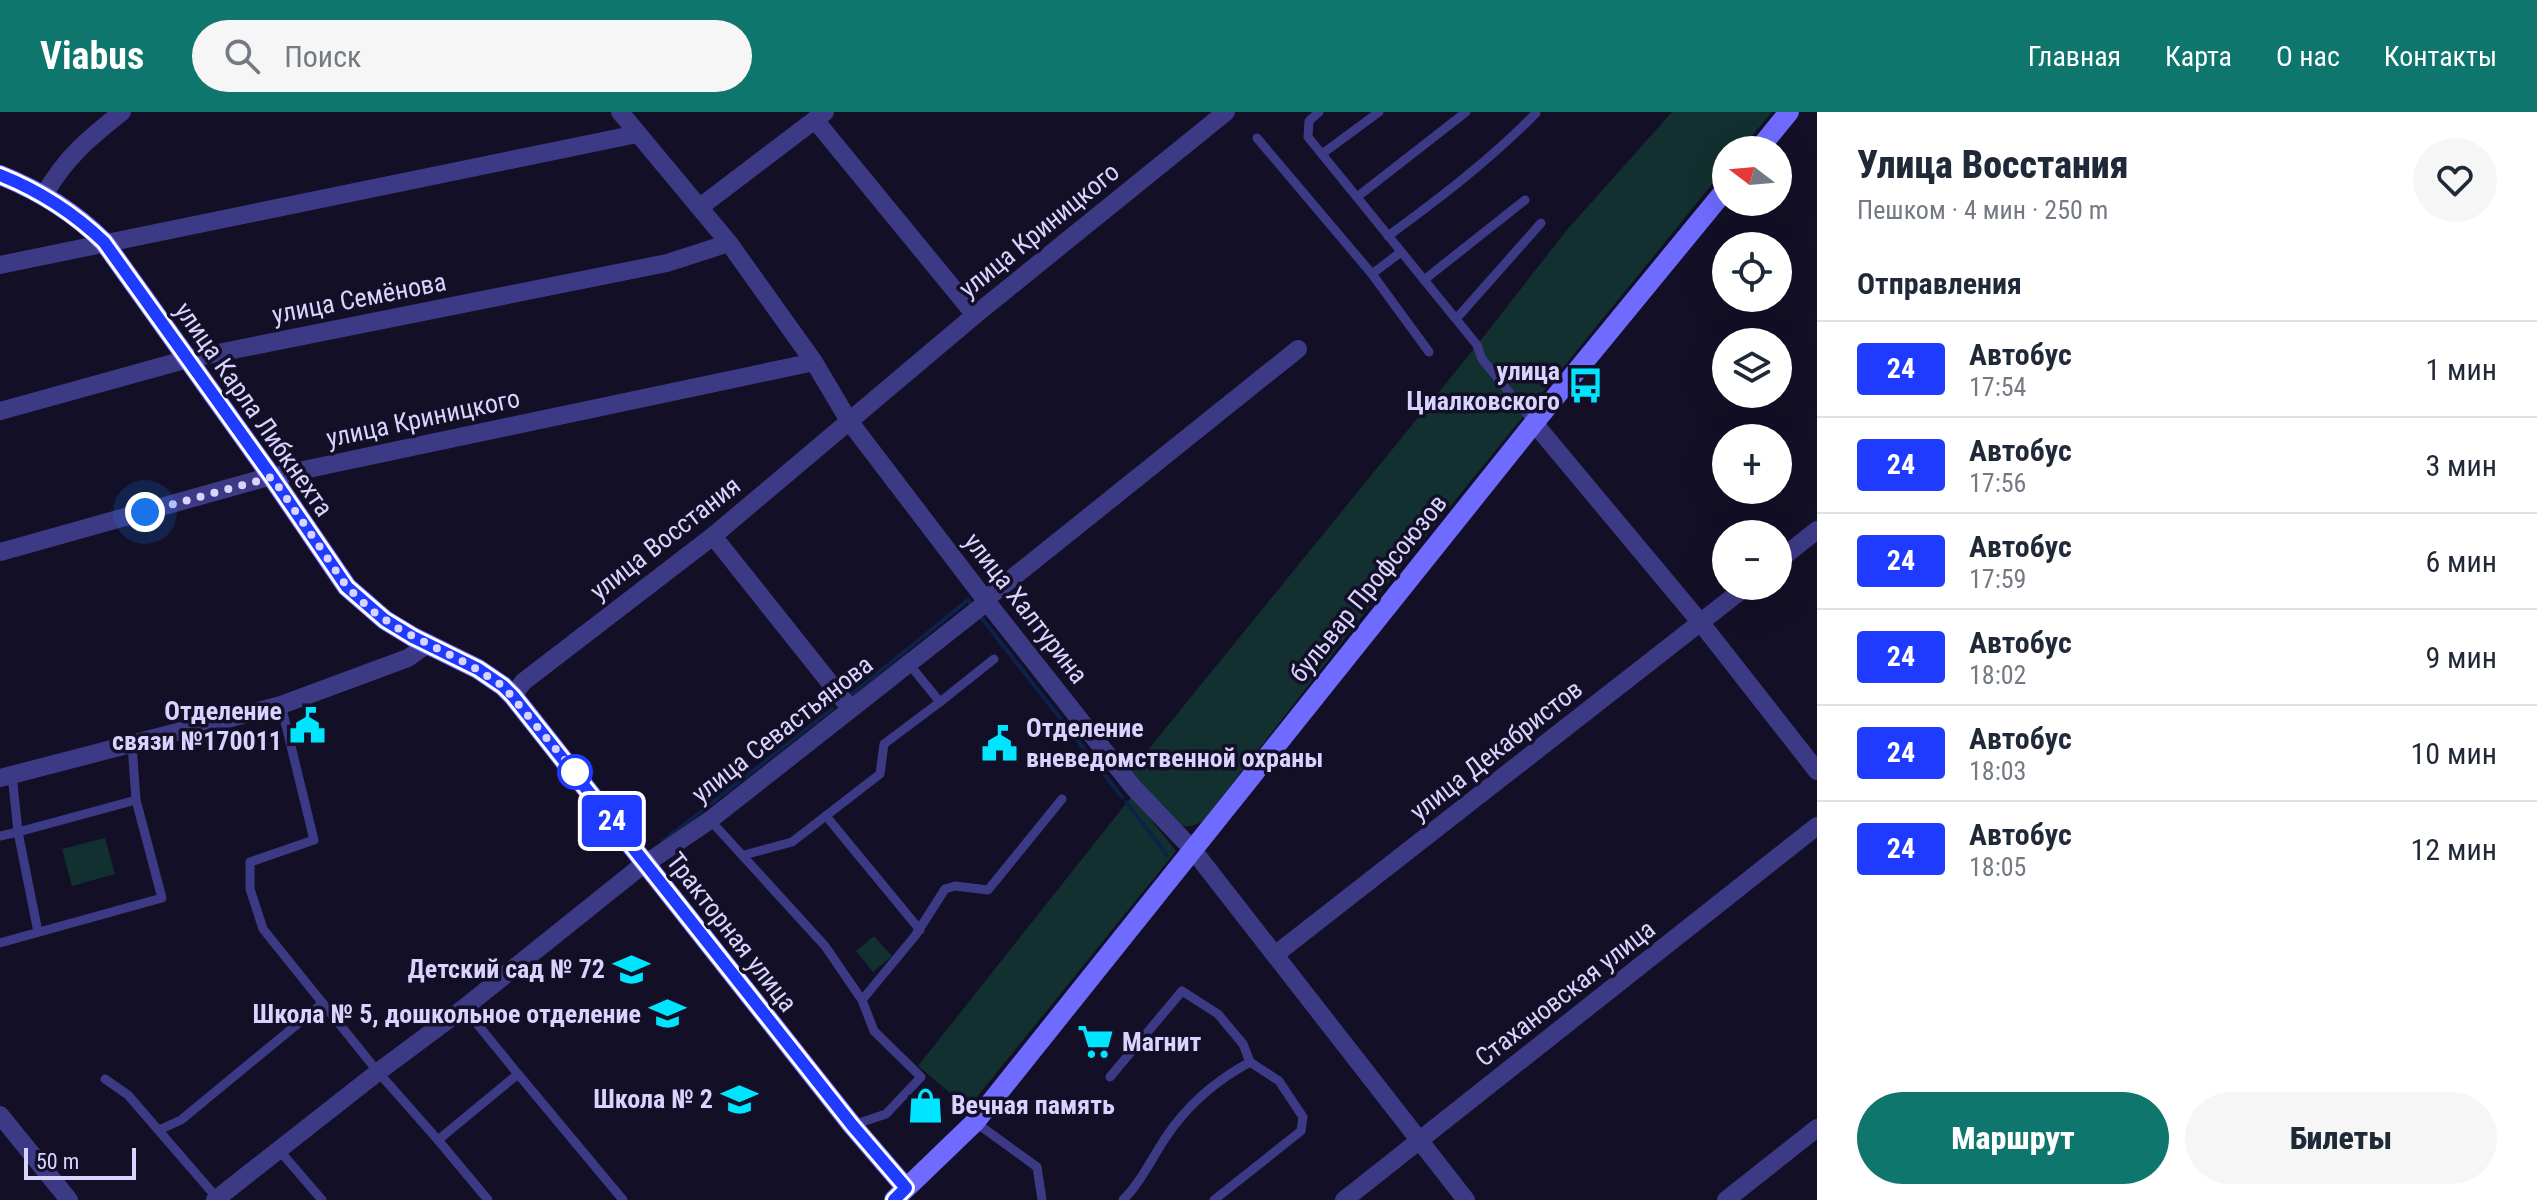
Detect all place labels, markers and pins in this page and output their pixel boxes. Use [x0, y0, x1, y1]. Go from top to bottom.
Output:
place label: улица Циалковского [1407, 356, 1560, 416]
bus stop icon: улица Циалковского [1567, 367, 1605, 405]
place label: Отделение связи №170011 [112, 696, 282, 756]
public building icon: Отделение связи №170011 [289, 707, 327, 745]
place label: Отделение вневедомственной охраны [1026, 713, 1323, 773]
public building icon: Отделение вневедомственной охраны [981, 724, 1019, 762]
unlabelled marker [558, 755, 592, 789]
school or university icon: Детский сад № 72 [612, 950, 650, 988]
place label: Детский сад № 72 [408, 954, 605, 984]
school or university icon: Школа № 5, дошкольное отделение [648, 995, 686, 1033]
place label: Школа № 5, дошкольное отделение [253, 999, 641, 1029]
supermarket icon: Магнит [1077, 1023, 1115, 1061]
place label: Магнит [1122, 1027, 1202, 1057]
school or university icon: Школа № 2 [720, 1080, 758, 1118]
place label: Школа № 2 [593, 1084, 713, 1114]
shop icon: Вечная память [906, 1086, 944, 1124]
place label: Вечная память [951, 1090, 1115, 1120]

